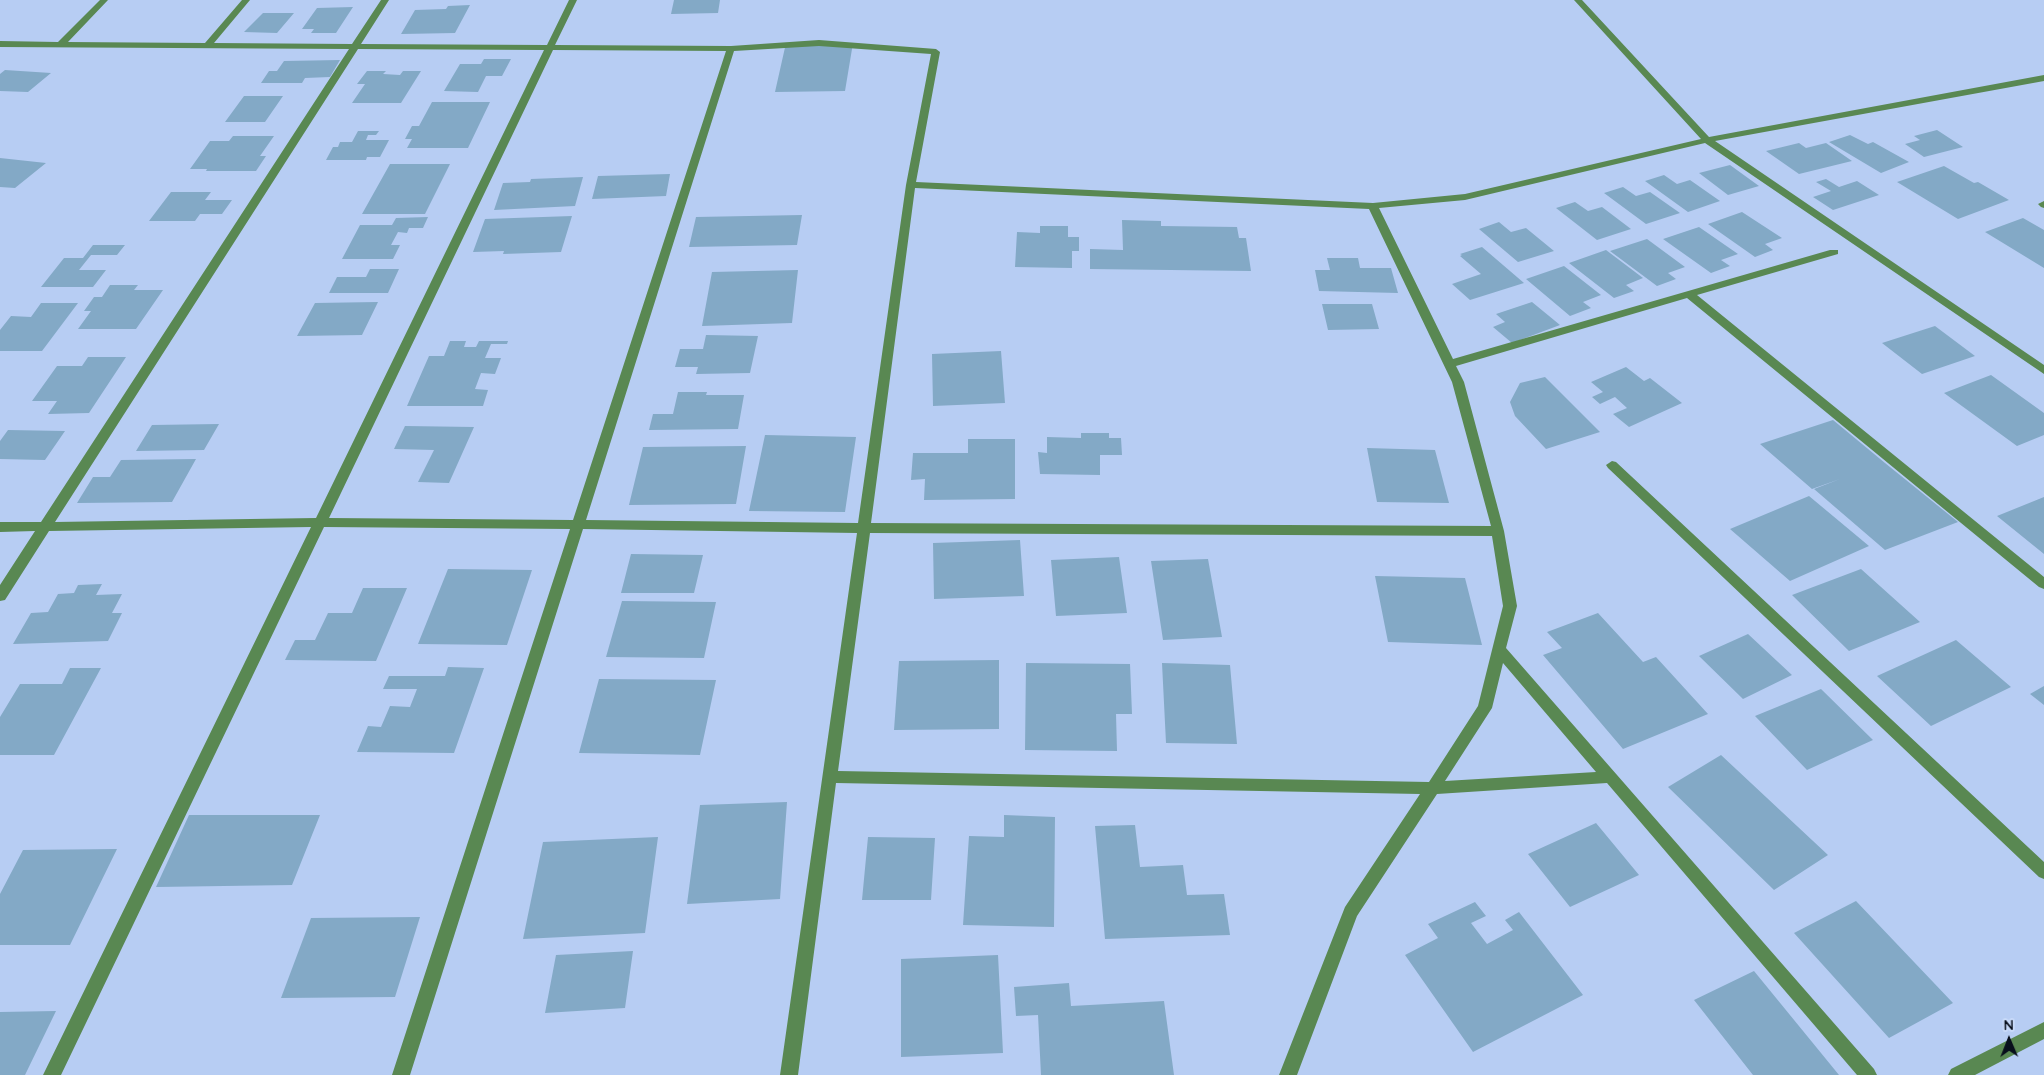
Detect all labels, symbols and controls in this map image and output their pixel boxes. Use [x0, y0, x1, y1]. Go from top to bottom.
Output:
north arrow [1984, 1015, 2034, 1065]
text: N [2003, 1016, 2014, 1034]

